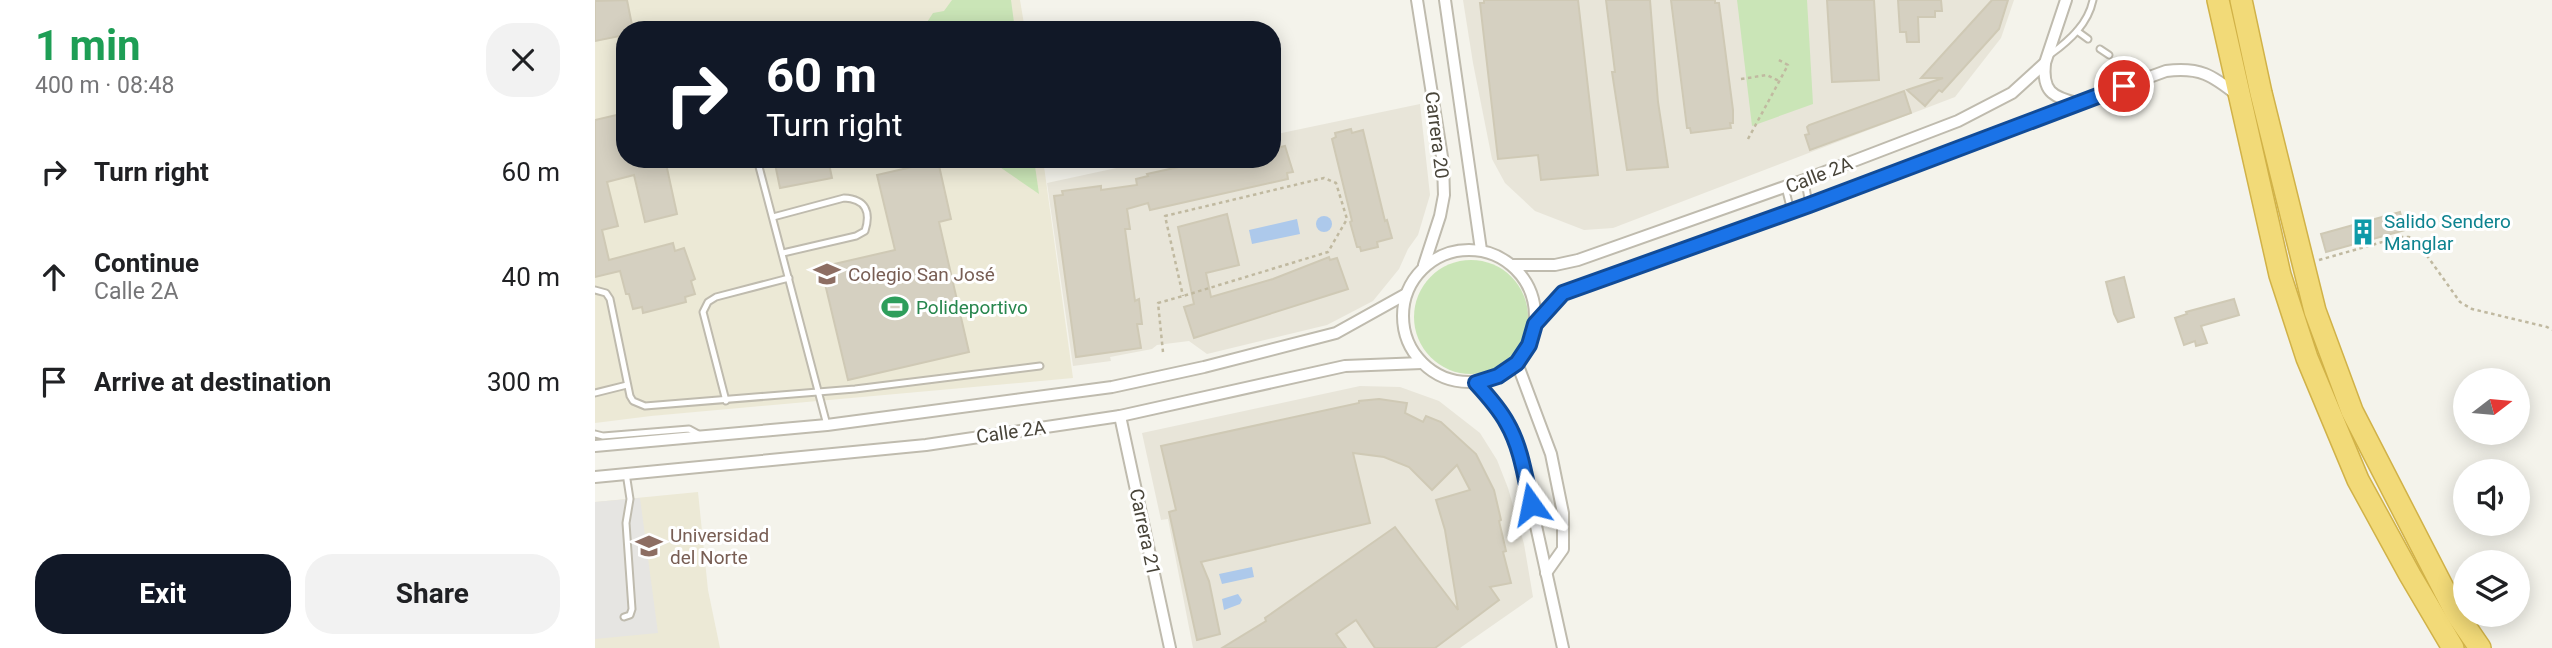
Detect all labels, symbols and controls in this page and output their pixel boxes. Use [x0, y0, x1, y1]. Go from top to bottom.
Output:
text: 1 min [35, 21, 141, 70]
button: close [486, 23, 560, 97]
text: 60 m [766, 47, 877, 104]
icon: right [651, 49, 742, 140]
pin [2094, 56, 2154, 116]
icon: arrive [2105, 67, 2143, 105]
text: 400 m · 08:48 [35, 72, 174, 99]
street label: Carrera 20 [1420, 90, 1454, 180]
text: Turn right [766, 106, 902, 144]
street label: Calle 2A [1782, 152, 1856, 198]
icon: right [35, 153, 73, 191]
text: Turn right [94, 157, 209, 187]
text: 60 m [502, 157, 560, 187]
place label: Salido Sendero Manglar [2384, 210, 2511, 255]
building icon: Salido Sendero Manglar [2348, 217, 2378, 247]
text: Continue [94, 248, 199, 278]
icon: ahead [35, 258, 73, 296]
school or university icon: Colegio San José [812, 259, 842, 289]
text: 40 m [502, 262, 560, 292]
place label: Colegio San José [848, 263, 995, 286]
text: Calle 2A [94, 278, 179, 305]
sports icon: Polideportivo [880, 292, 910, 322]
place label: Polideportivo [916, 296, 1028, 319]
icon: arrive [35, 363, 73, 401]
text: Arrive at destination [94, 367, 331, 397]
text: 300 m [487, 367, 560, 397]
north arrow [2453, 368, 2531, 444]
map controls [2453, 368, 2530, 627]
street label: Calle 2A [975, 416, 1048, 448]
button: sound [2453, 459, 2530, 536]
position arrow [1494, 467, 1568, 541]
street label: Carrera 21 [1125, 487, 1165, 577]
place label: Universidad del Norte [670, 524, 769, 569]
school or university icon: Universidad del Norte [634, 531, 664, 561]
button: layers [2453, 550, 2530, 627]
button: Exit [35, 554, 291, 634]
button: Share [305, 554, 560, 634]

